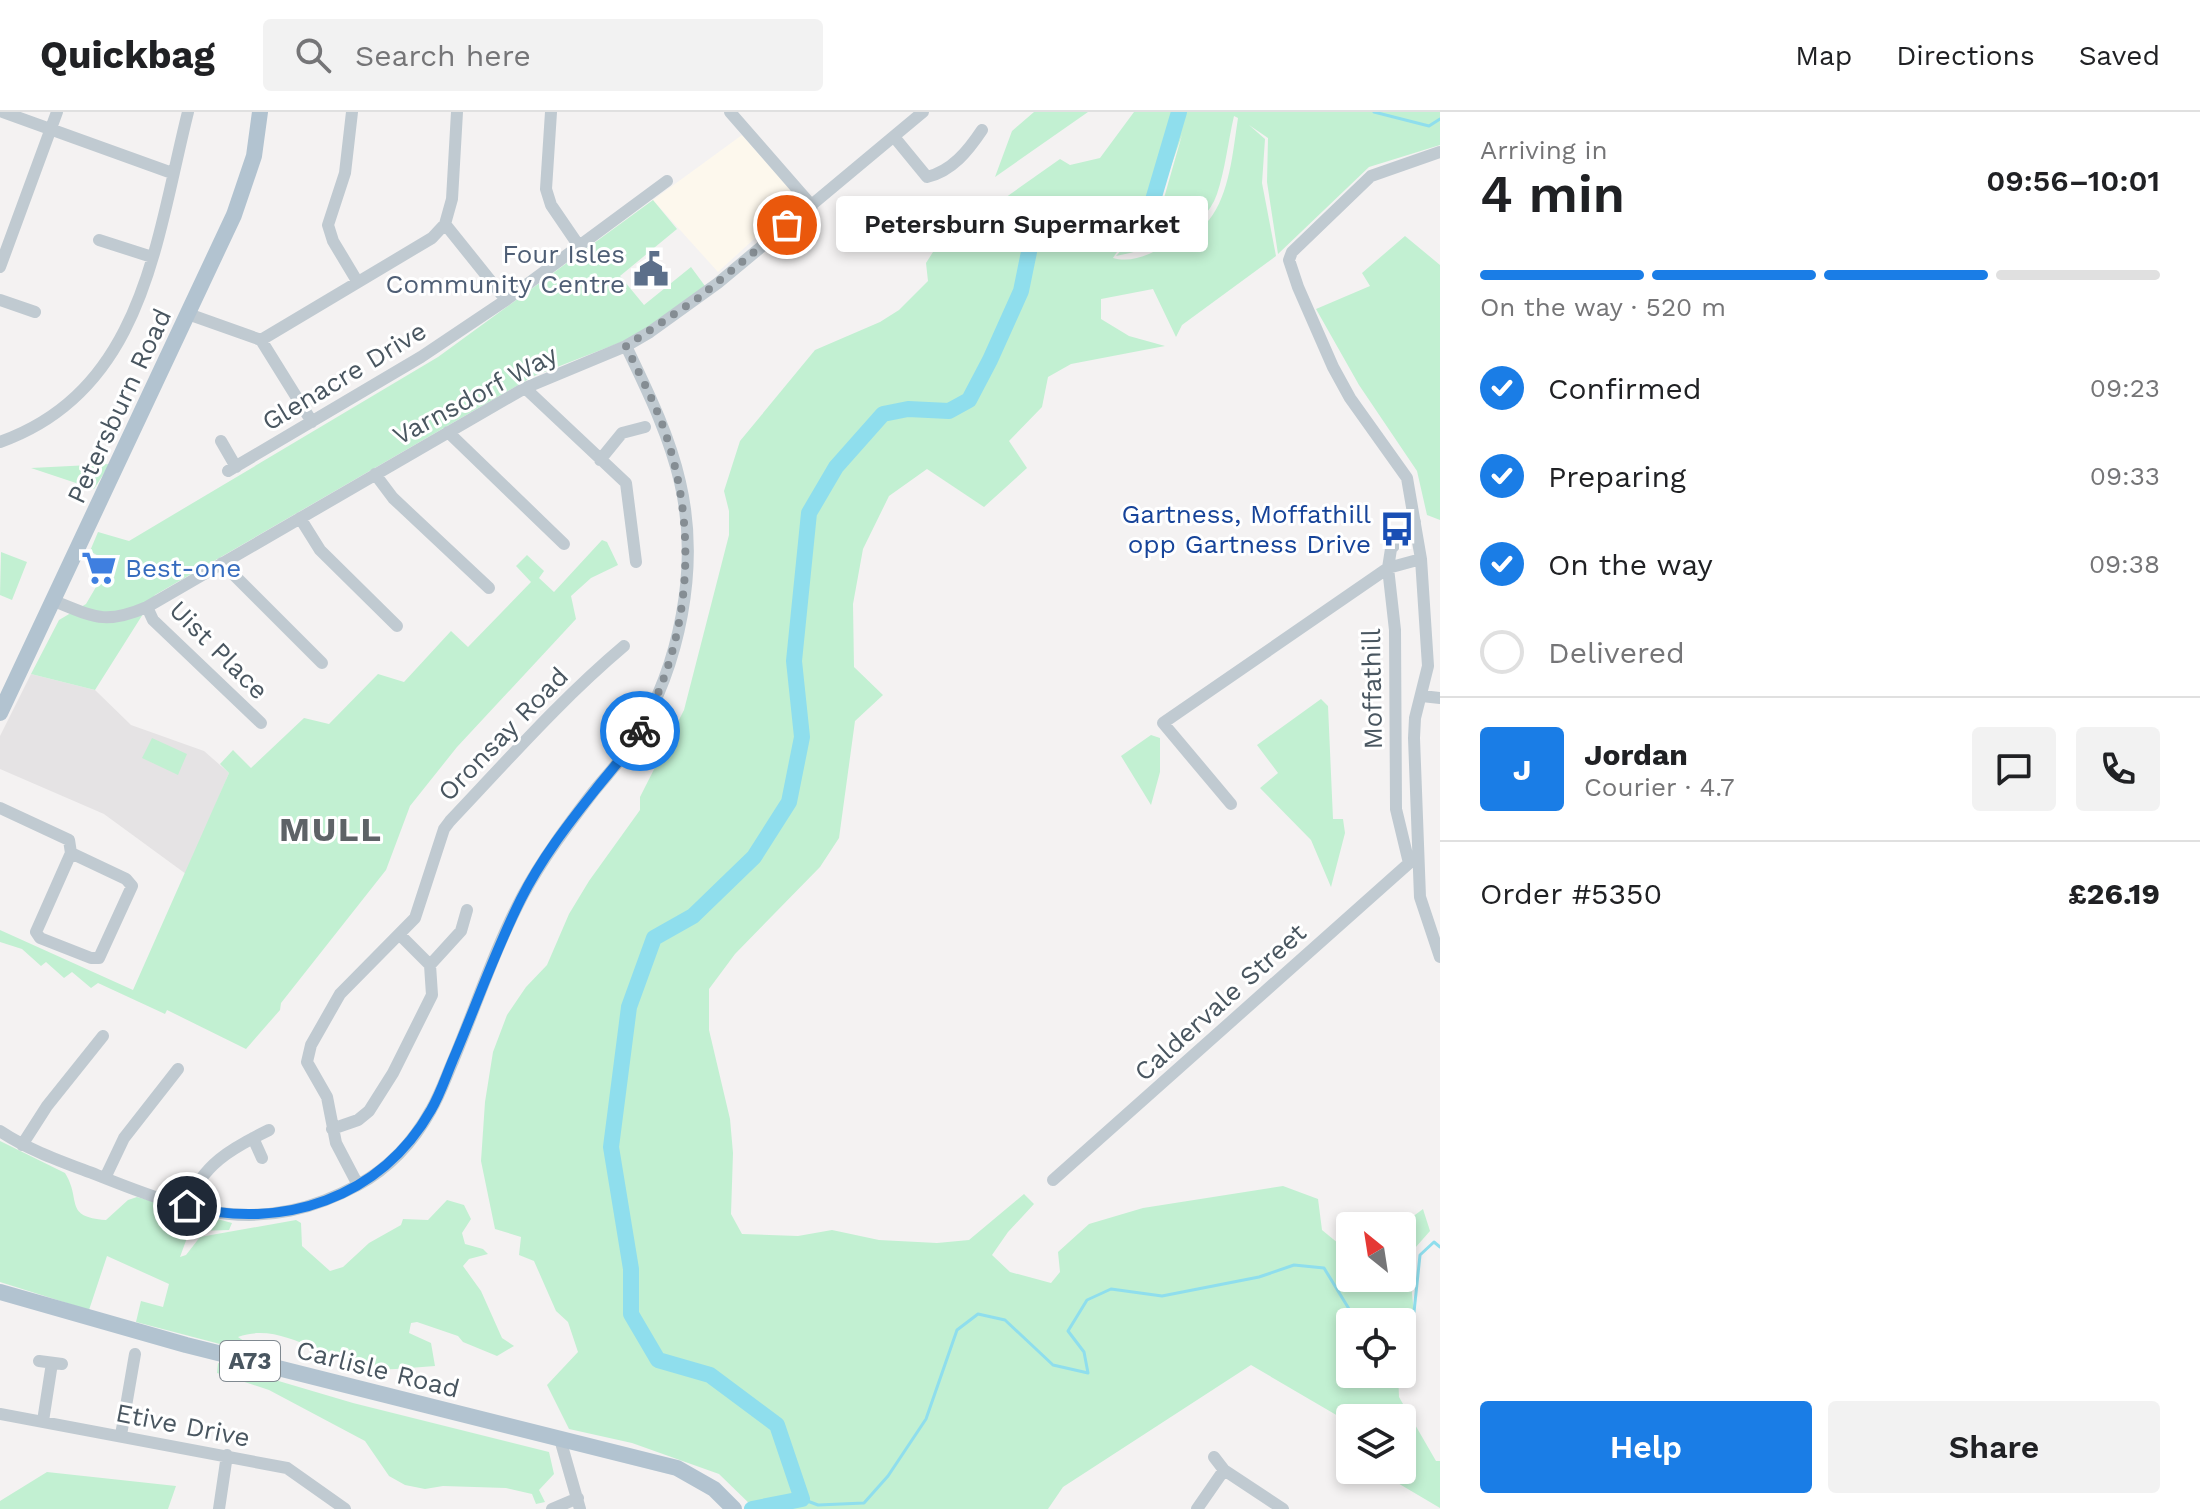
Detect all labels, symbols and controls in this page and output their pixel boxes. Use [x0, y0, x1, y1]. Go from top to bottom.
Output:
search box [263, 19, 823, 91]
text: Quickbag [40, 33, 215, 77]
icon: search [291, 33, 335, 77]
text: Search here [355, 38, 531, 73]
text: Map [1795, 39, 1852, 72]
text: Directions [1896, 39, 2035, 72]
text: Saved [2079, 39, 2160, 72]
text: Arriving in [1480, 135, 1608, 165]
text: 09:56–10:01 [1986, 163, 2160, 198]
text: 4 min [1480, 164, 1625, 225]
pin [753, 191, 821, 259]
callout: Petersburn Supermarket [835, 197, 1207, 253]
icon: bag [765, 203, 809, 247]
text: Petersburn Supermarket [864, 209, 1180, 239]
place label: Four Isles Community Centre [386, 239, 625, 299]
public building icon: Four Isles Community Centre [632, 250, 670, 288]
text: On the way · 520 m [1480, 292, 1726, 322]
street label: Petersburn Road [61, 304, 177, 508]
street label: Glenacre Drive [257, 315, 431, 437]
street label: Varnsdorf Way [388, 339, 563, 451]
icon: check [1480, 366, 1524, 410]
text: Confirmed [1548, 371, 1702, 406]
text: 09:23 [2090, 373, 2160, 403]
icon: check [1480, 454, 1524, 498]
text: Preparing [1548, 459, 1686, 494]
text: 09:33 [2090, 461, 2160, 491]
place label: Gartness, Moffathill opp Gartness Drive [1121, 499, 1371, 559]
bus stop icon: Gartness, Moffathill opp Gartness Drive [1378, 510, 1416, 548]
icon: check [1480, 542, 1524, 586]
text: On the way [1548, 547, 1713, 582]
supermarket icon: Best-one [80, 549, 118, 587]
text: 09:38 [2089, 549, 2160, 579]
place label: Best-one [125, 553, 241, 583]
street label: Uist Place [164, 595, 274, 705]
street label: Moffathill [1356, 628, 1388, 750]
text: Delivered [1548, 635, 1685, 670]
street label: Oronsay Road [432, 661, 574, 807]
courier [600, 691, 680, 771]
icon: bike [618, 709, 662, 753]
button: chat [1972, 727, 2056, 811]
button: phone [2076, 727, 2160, 811]
text: Jordan [1584, 737, 1688, 772]
text: J [1513, 752, 1531, 787]
text: Courier · 4.7 [1584, 772, 1734, 802]
district label: MULL [279, 809, 383, 849]
text: Order #5350 [1480, 876, 1662, 911]
text: £26.19 [2068, 876, 2160, 911]
street label: Caldervale Street [1128, 917, 1312, 1087]
pin [153, 1172, 221, 1240]
icon: home [165, 1184, 209, 1228]
north arrow [1336, 1212, 1416, 1292]
map controls [1336, 1212, 1416, 1484]
button: locate [1336, 1308, 1416, 1388]
street label: Carlisle Road [293, 1334, 463, 1404]
road number: A73 [220, 1341, 280, 1381]
street label: Etive Drive [113, 1397, 253, 1453]
button: Help [1480, 1401, 1812, 1493]
button: Share [1828, 1401, 2160, 1493]
button: layers [1336, 1404, 1416, 1484]

